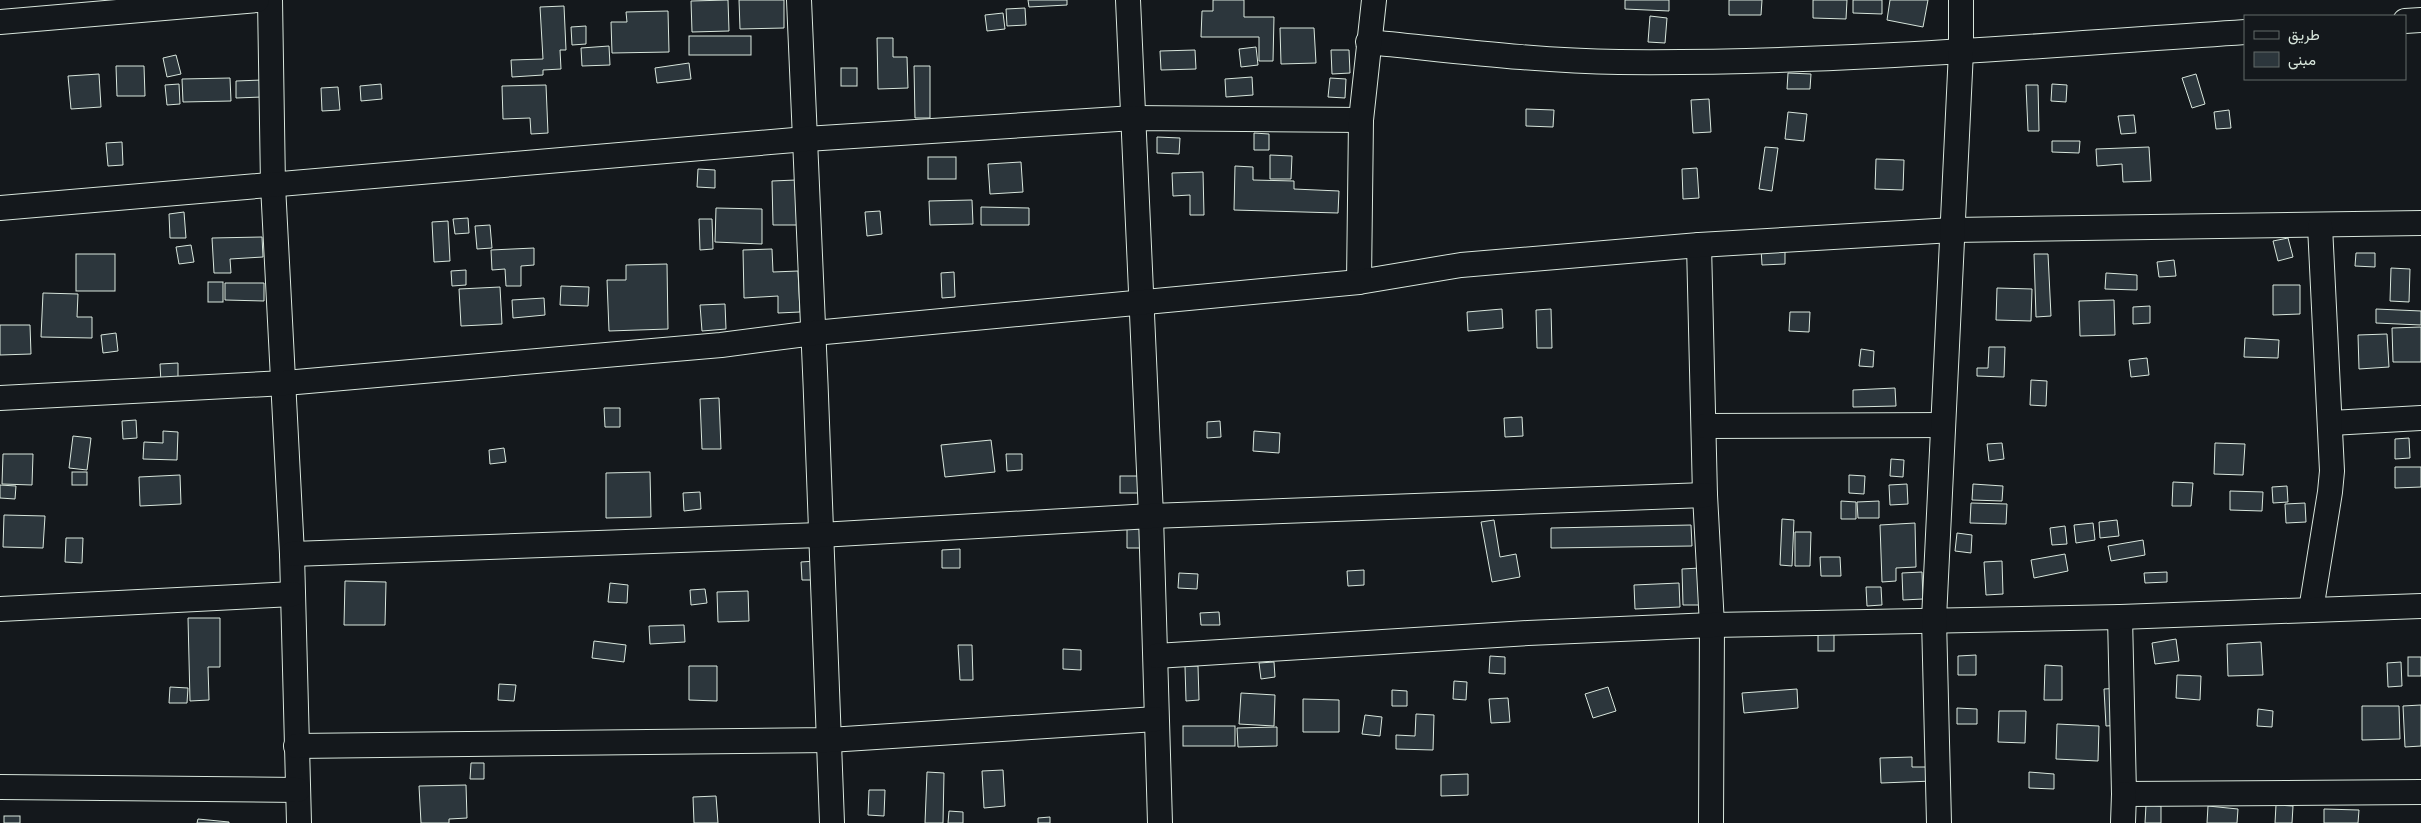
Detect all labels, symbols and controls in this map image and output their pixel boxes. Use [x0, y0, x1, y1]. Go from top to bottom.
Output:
legend [2244, 15, 2406, 80]
text: طريق [2288, 25, 2320, 45]
text: مبنى [2288, 50, 2316, 70]

